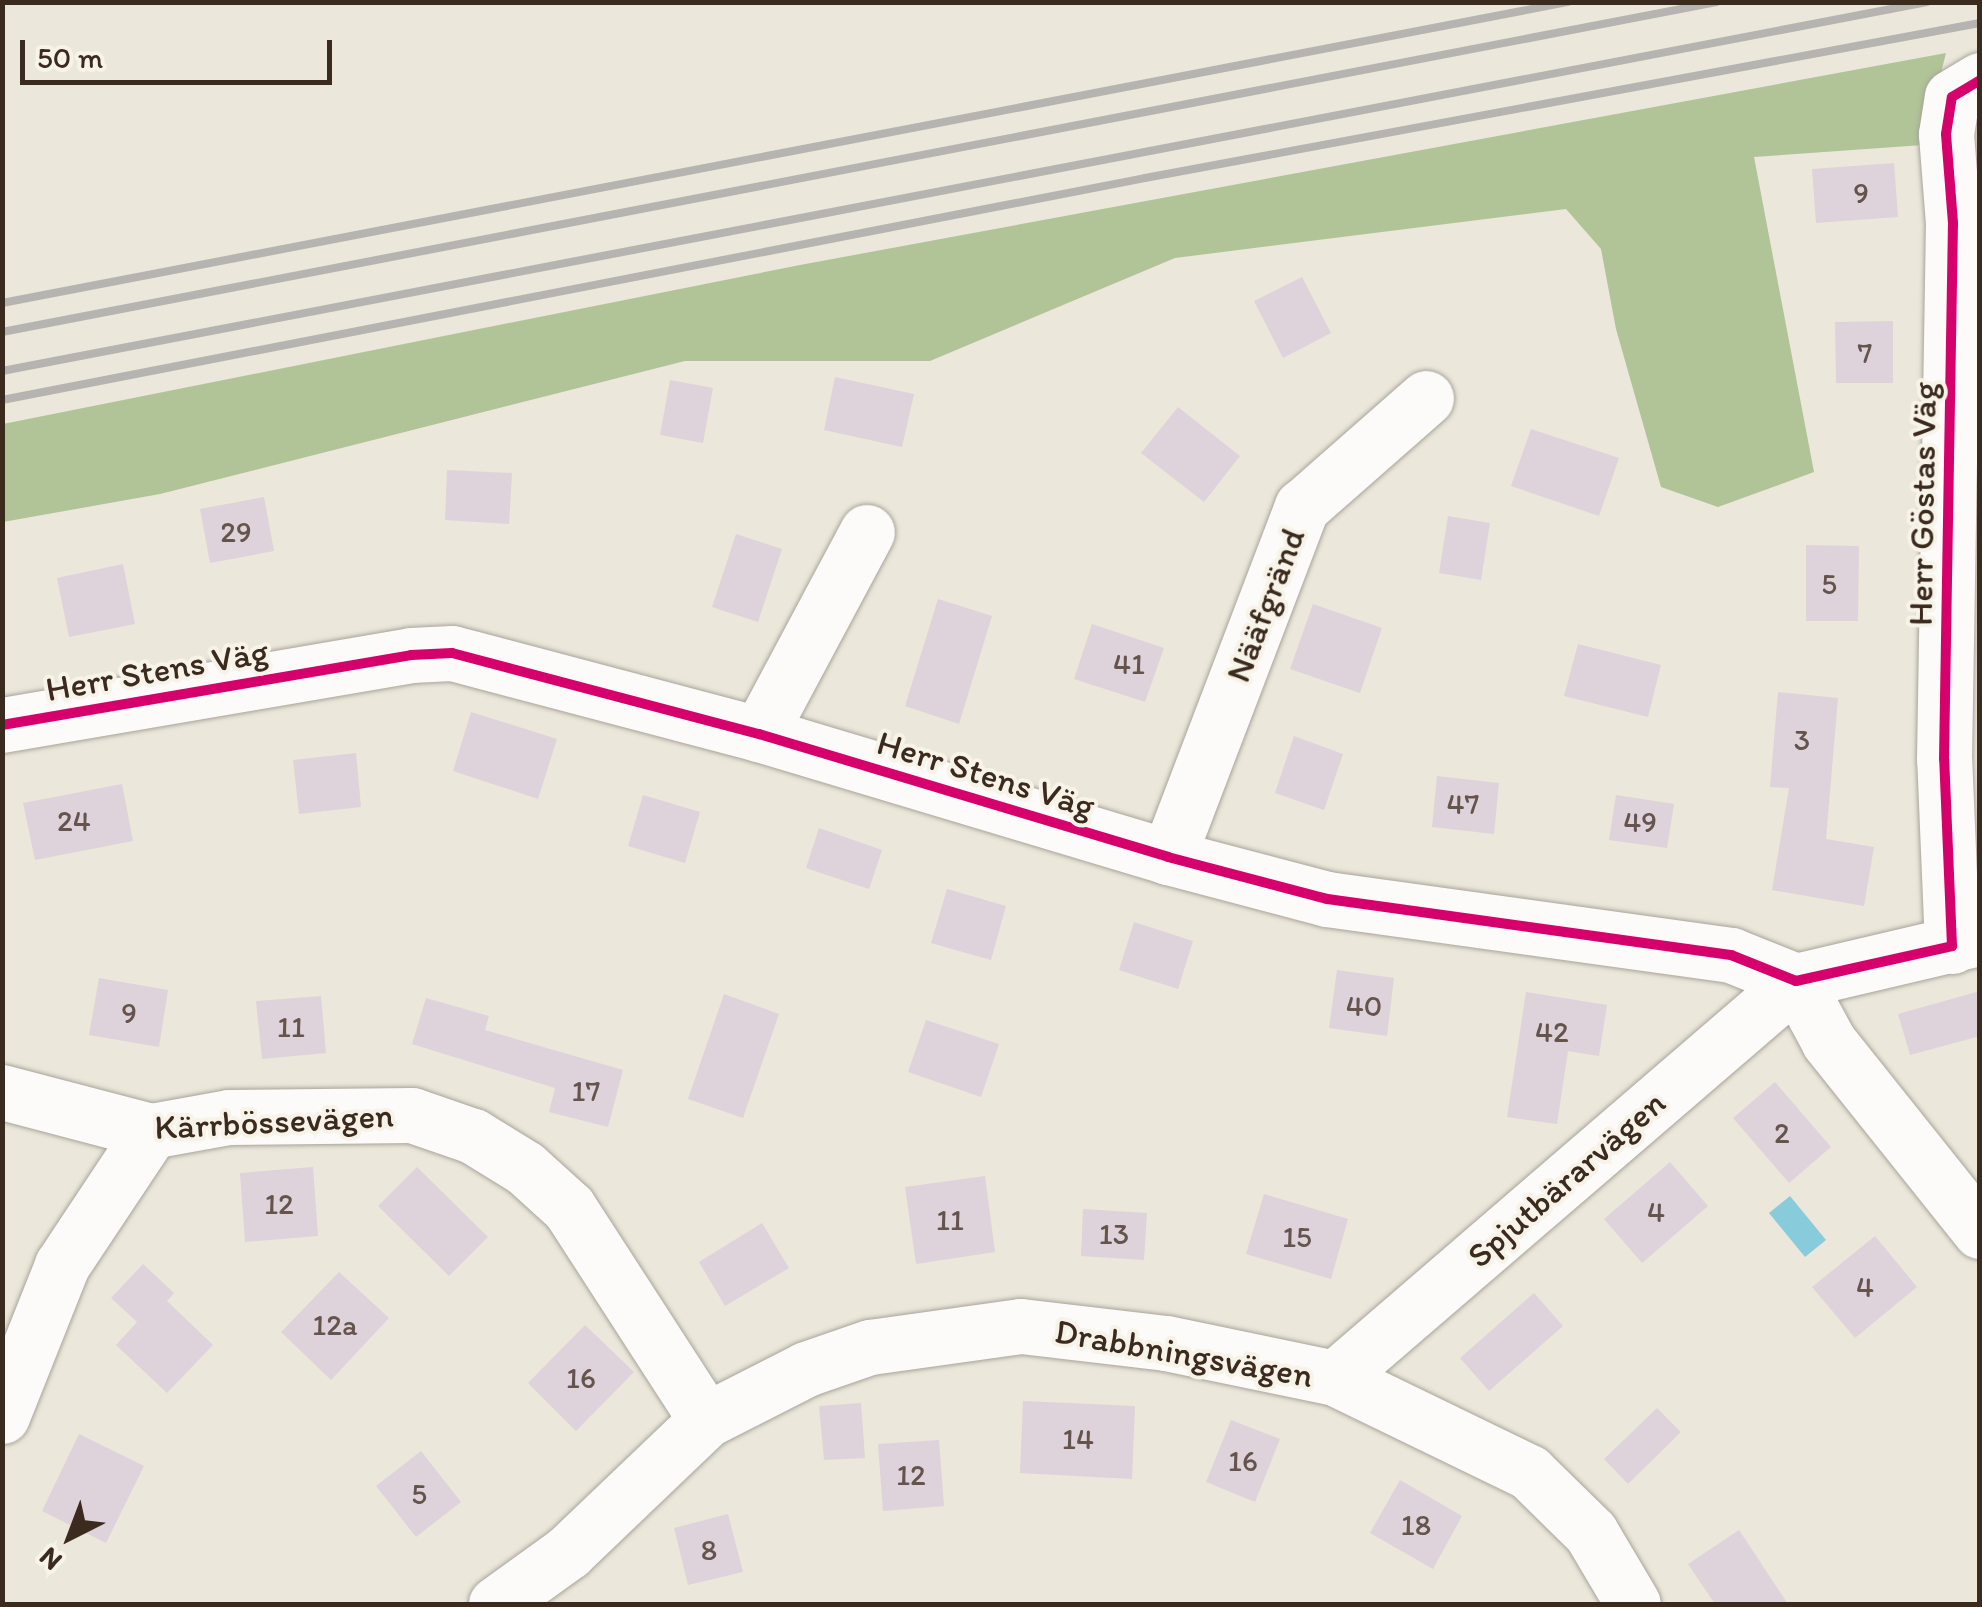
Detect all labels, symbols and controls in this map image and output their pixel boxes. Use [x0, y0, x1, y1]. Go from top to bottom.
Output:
scale bar [25, 20, 338, 82]
text: 50 m [37, 39, 103, 76]
house number: 9 [1853, 175, 1869, 211]
house number: 7 [1858, 335, 1872, 371]
street label: Herr Göstas Väg [1899, 382, 1945, 626]
house number: 29 [220, 514, 252, 550]
street label: Nääfgränd [1216, 522, 1314, 688]
house number: 5 [1821, 566, 1837, 602]
street label: Herr Stens Väg [44, 630, 270, 710]
house number: 41 [1113, 646, 1145, 682]
street label: Herr Stens Väg [873, 721, 1099, 827]
house number: 3 [1794, 722, 1810, 758]
house number: 47 [1447, 786, 1479, 822]
house number: 24 [57, 803, 91, 839]
house number: 49 [1623, 804, 1657, 840]
house number: 40 [1346, 988, 1382, 1024]
house number: 9 [121, 995, 137, 1031]
house number: 11 [277, 1009, 305, 1045]
house number: 42 [1535, 1014, 1569, 1050]
house number: 17 [572, 1073, 600, 1109]
street label: Spjutbärarvägen [1458, 1082, 1674, 1276]
street label: Kärrbössevägen [153, 1094, 395, 1148]
house number: 2 [1774, 1115, 1790, 1151]
house number: 12 [264, 1186, 294, 1222]
house number: 4 [1647, 1194, 1665, 1230]
house number: 11 [936, 1202, 964, 1238]
house number: 13 [1099, 1216, 1129, 1252]
house number: 15 [1282, 1219, 1312, 1255]
house number: 4 [1856, 1269, 1874, 1305]
house number: 12a [312, 1307, 358, 1343]
street label: Drabbningsvägen [1052, 1310, 1316, 1396]
house number: 16 [566, 1360, 596, 1396]
house number: 14 [1062, 1421, 1094, 1457]
house number: 16 [1228, 1443, 1258, 1479]
house number: 12 [896, 1457, 926, 1493]
house number: 5 [411, 1476, 427, 1512]
north arrow [20, 1487, 120, 1587]
house number: 18 [1401, 1507, 1431, 1543]
house number: 8 [701, 1532, 717, 1568]
text: N [32, 1540, 68, 1578]

